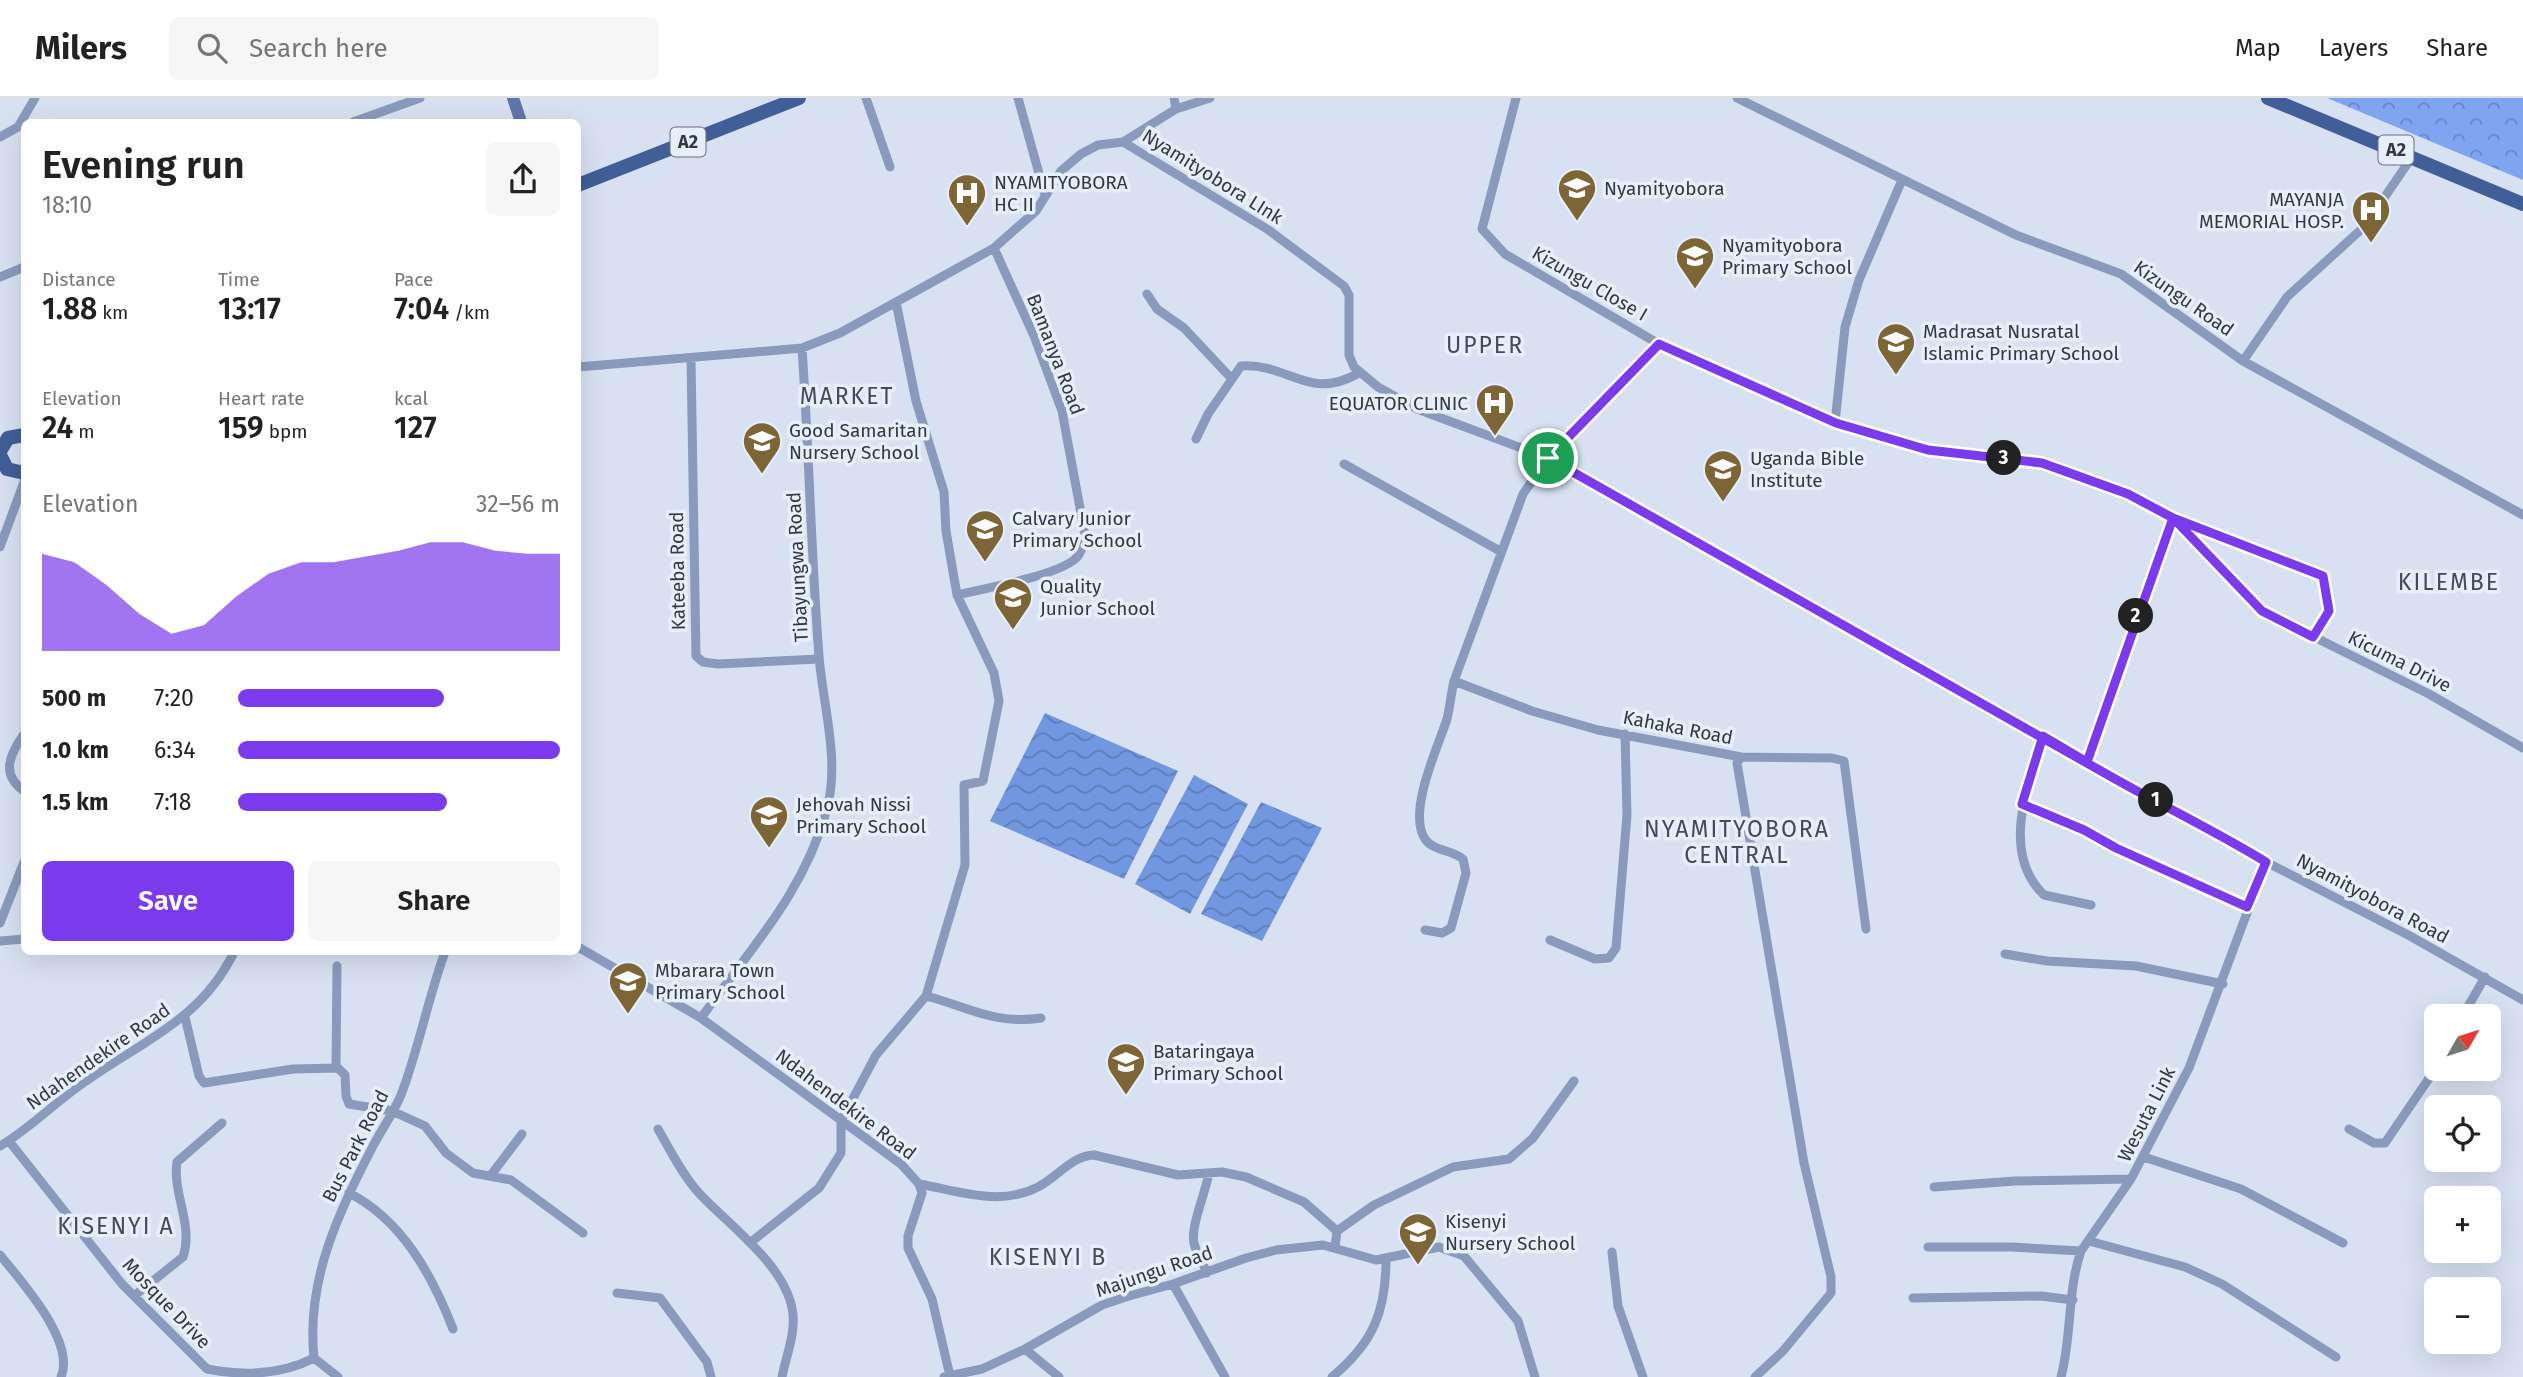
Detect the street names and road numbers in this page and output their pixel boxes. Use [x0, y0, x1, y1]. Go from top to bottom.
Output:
street label: Nyamityobora LInk [1138, 124, 1288, 229]
road number: A2 [670, 127, 706, 156]
road number: A2 [2378, 136, 2414, 164]
street label: Kizungu Close I [1528, 241, 1652, 326]
street label: Kizungu Road [2129, 256, 2238, 341]
street label: Bamanya Road [1022, 290, 1089, 418]
street label: Tibayungwa Road [782, 491, 813, 643]
street label: Kateeba Road [665, 511, 690, 631]
street label: Kicuma Drive [2344, 626, 2455, 697]
street label: Kahaka Road [1621, 706, 1735, 749]
street label: Nyamityobora Road [2293, 849, 2453, 948]
street label: Ndahendekire Road [22, 998, 175, 1115]
street label: Ndahendekire Road [771, 1044, 921, 1165]
street label: Wesuta Link [2113, 1063, 2180, 1166]
street label: Bus Park Road [317, 1086, 394, 1206]
street label: Majungu Road [1093, 1241, 1216, 1302]
street label: Mosque Drive [118, 1253, 216, 1353]

